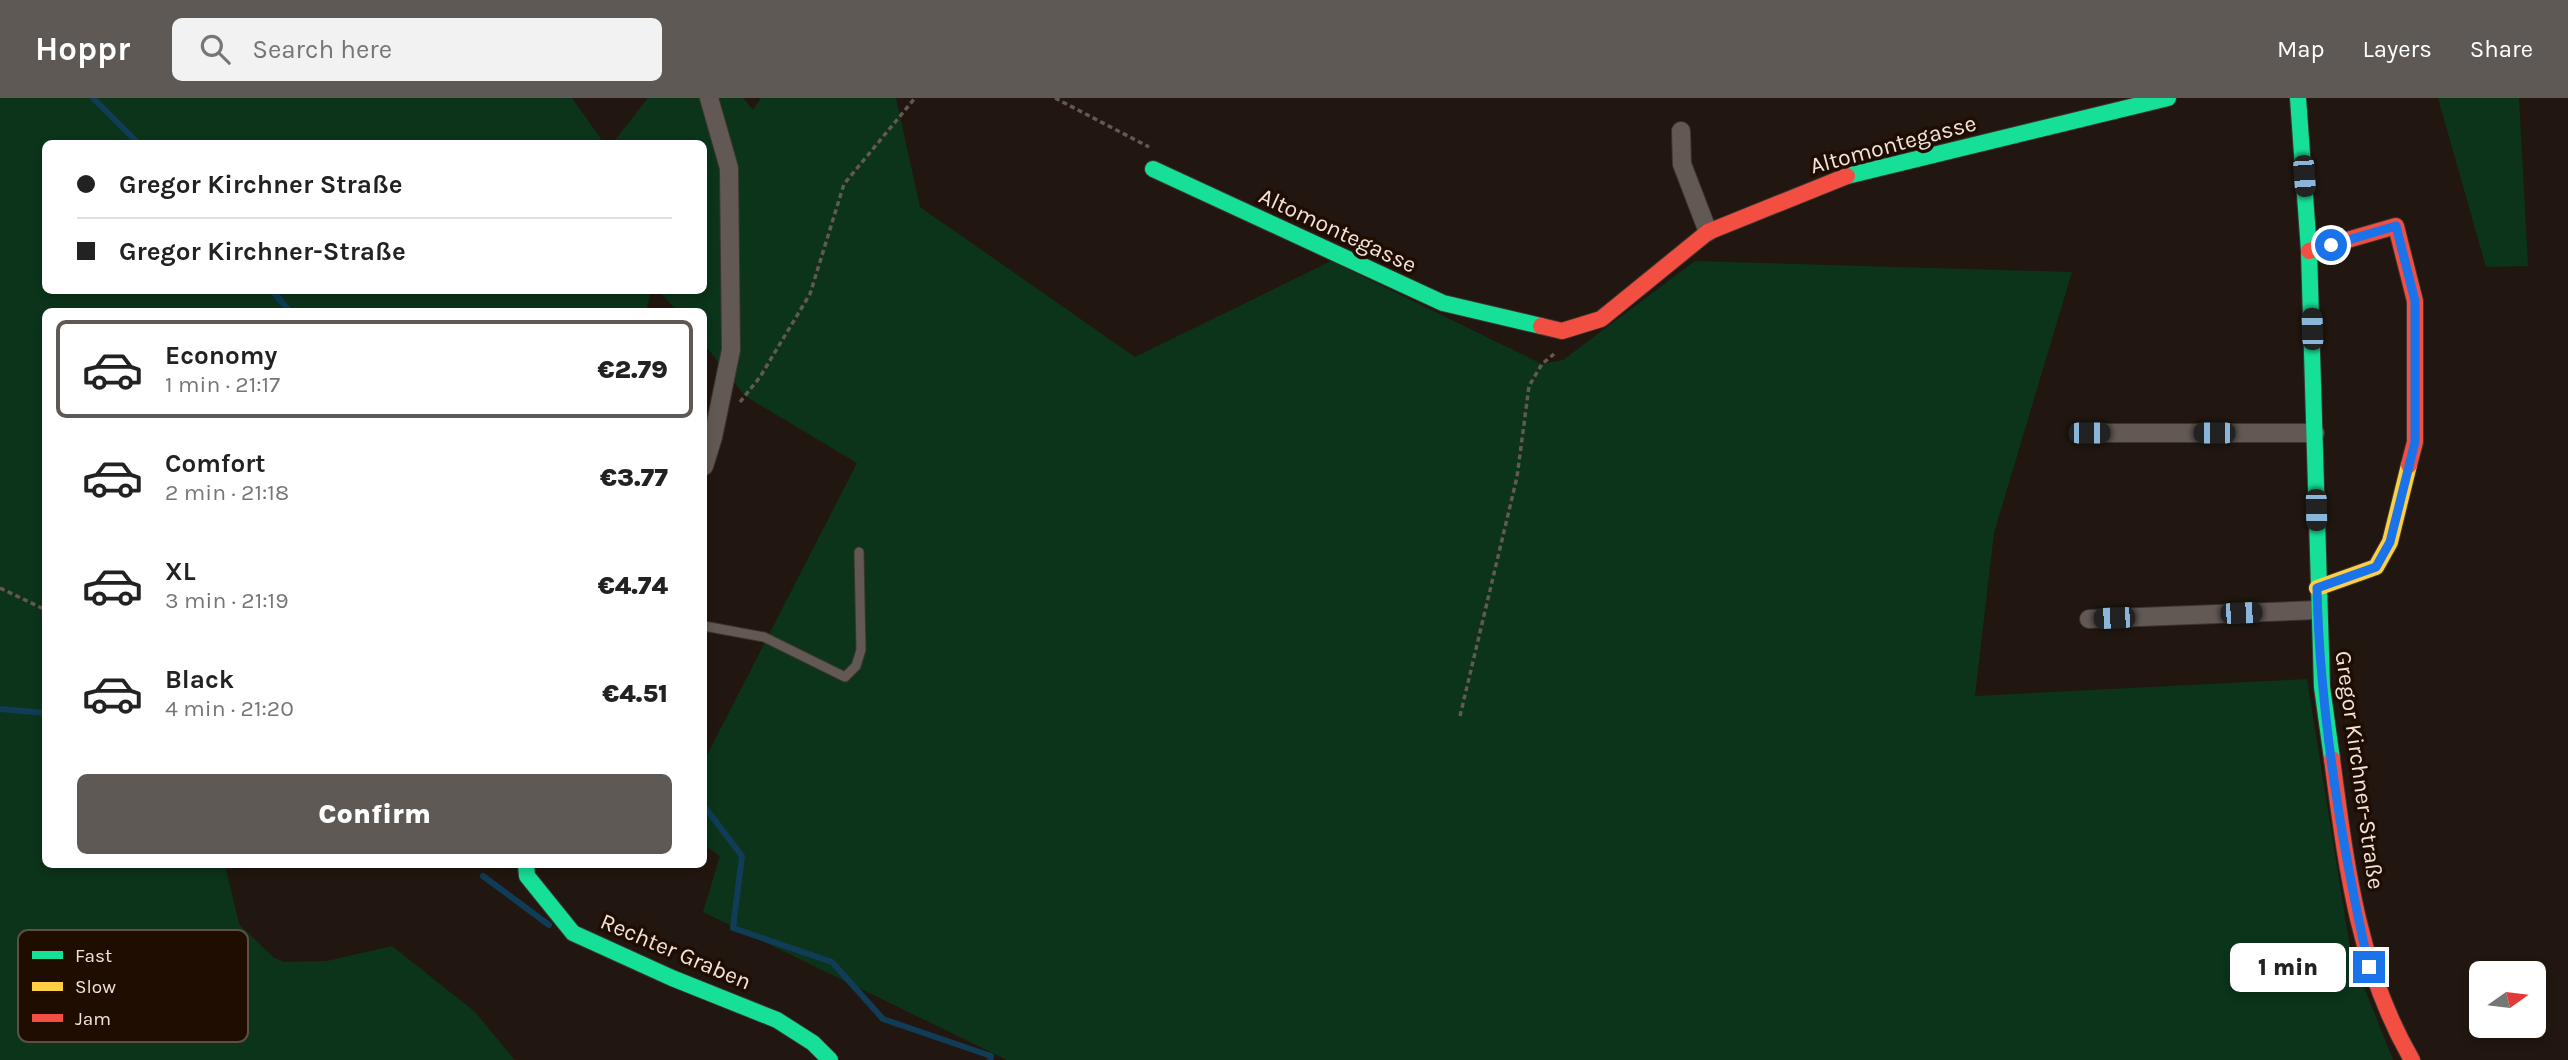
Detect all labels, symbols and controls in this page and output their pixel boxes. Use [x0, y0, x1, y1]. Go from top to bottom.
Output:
search box [172, 18, 662, 81]
text: Hoppr [35, 30, 130, 68]
icon: search [196, 30, 234, 68]
text: Search here [252, 34, 392, 65]
text: Map [2277, 35, 2325, 63]
text: Layers [2363, 35, 2432, 63]
text: Share [2470, 35, 2533, 63]
street label: Altomontegasse [1807, 109, 1979, 180]
car [2293, 154, 2316, 198]
text: Gregor Kirchner Straße [119, 169, 403, 200]
street label: Altomontegasse [1255, 182, 1421, 279]
route start [2315, 229, 2347, 261]
text: Gregor Kirchner-Straße [119, 236, 406, 267]
car [2301, 308, 2324, 350]
icon: car [81, 338, 144, 401]
text: Economy [165, 340, 277, 371]
text: €2.79 [598, 354, 668, 385]
text: 1 min · 21:17 [165, 371, 280, 398]
car [2069, 423, 2111, 444]
car [2194, 423, 2236, 444]
icon: car [81, 446, 144, 509]
text: Comfort [165, 448, 266, 479]
text: €3.77 [600, 462, 668, 493]
text: 2 min · 21:18 [165, 479, 289, 506]
car [2306, 489, 2327, 531]
icon: car [81, 554, 144, 617]
text: XL [165, 556, 196, 587]
text: €4.74 [598, 570, 668, 601]
text: 3 min · 21:19 [165, 587, 289, 614]
car [2220, 602, 2263, 624]
car [2093, 607, 2136, 629]
street label: Gregor Kirchner-Straße [2329, 649, 2390, 891]
icon: car [81, 662, 144, 725]
text: Black [165, 664, 234, 695]
text: €4.51 [602, 678, 668, 709]
text: 4 min · 21:20 [165, 695, 294, 722]
button: Confirm [77, 774, 672, 854]
street label: Rechter Graben [596, 908, 755, 995]
legend [18, 930, 248, 1042]
callout: 1 min [2229, 942, 2344, 992]
text: Fast [75, 945, 112, 967]
route end [2353, 951, 2385, 983]
text: 1 min [2258, 954, 2318, 981]
north arrow [2469, 961, 2546, 1038]
map controls [2469, 961, 2546, 1038]
text: Slow [75, 976, 116, 998]
text: Jam [75, 1008, 111, 1030]

